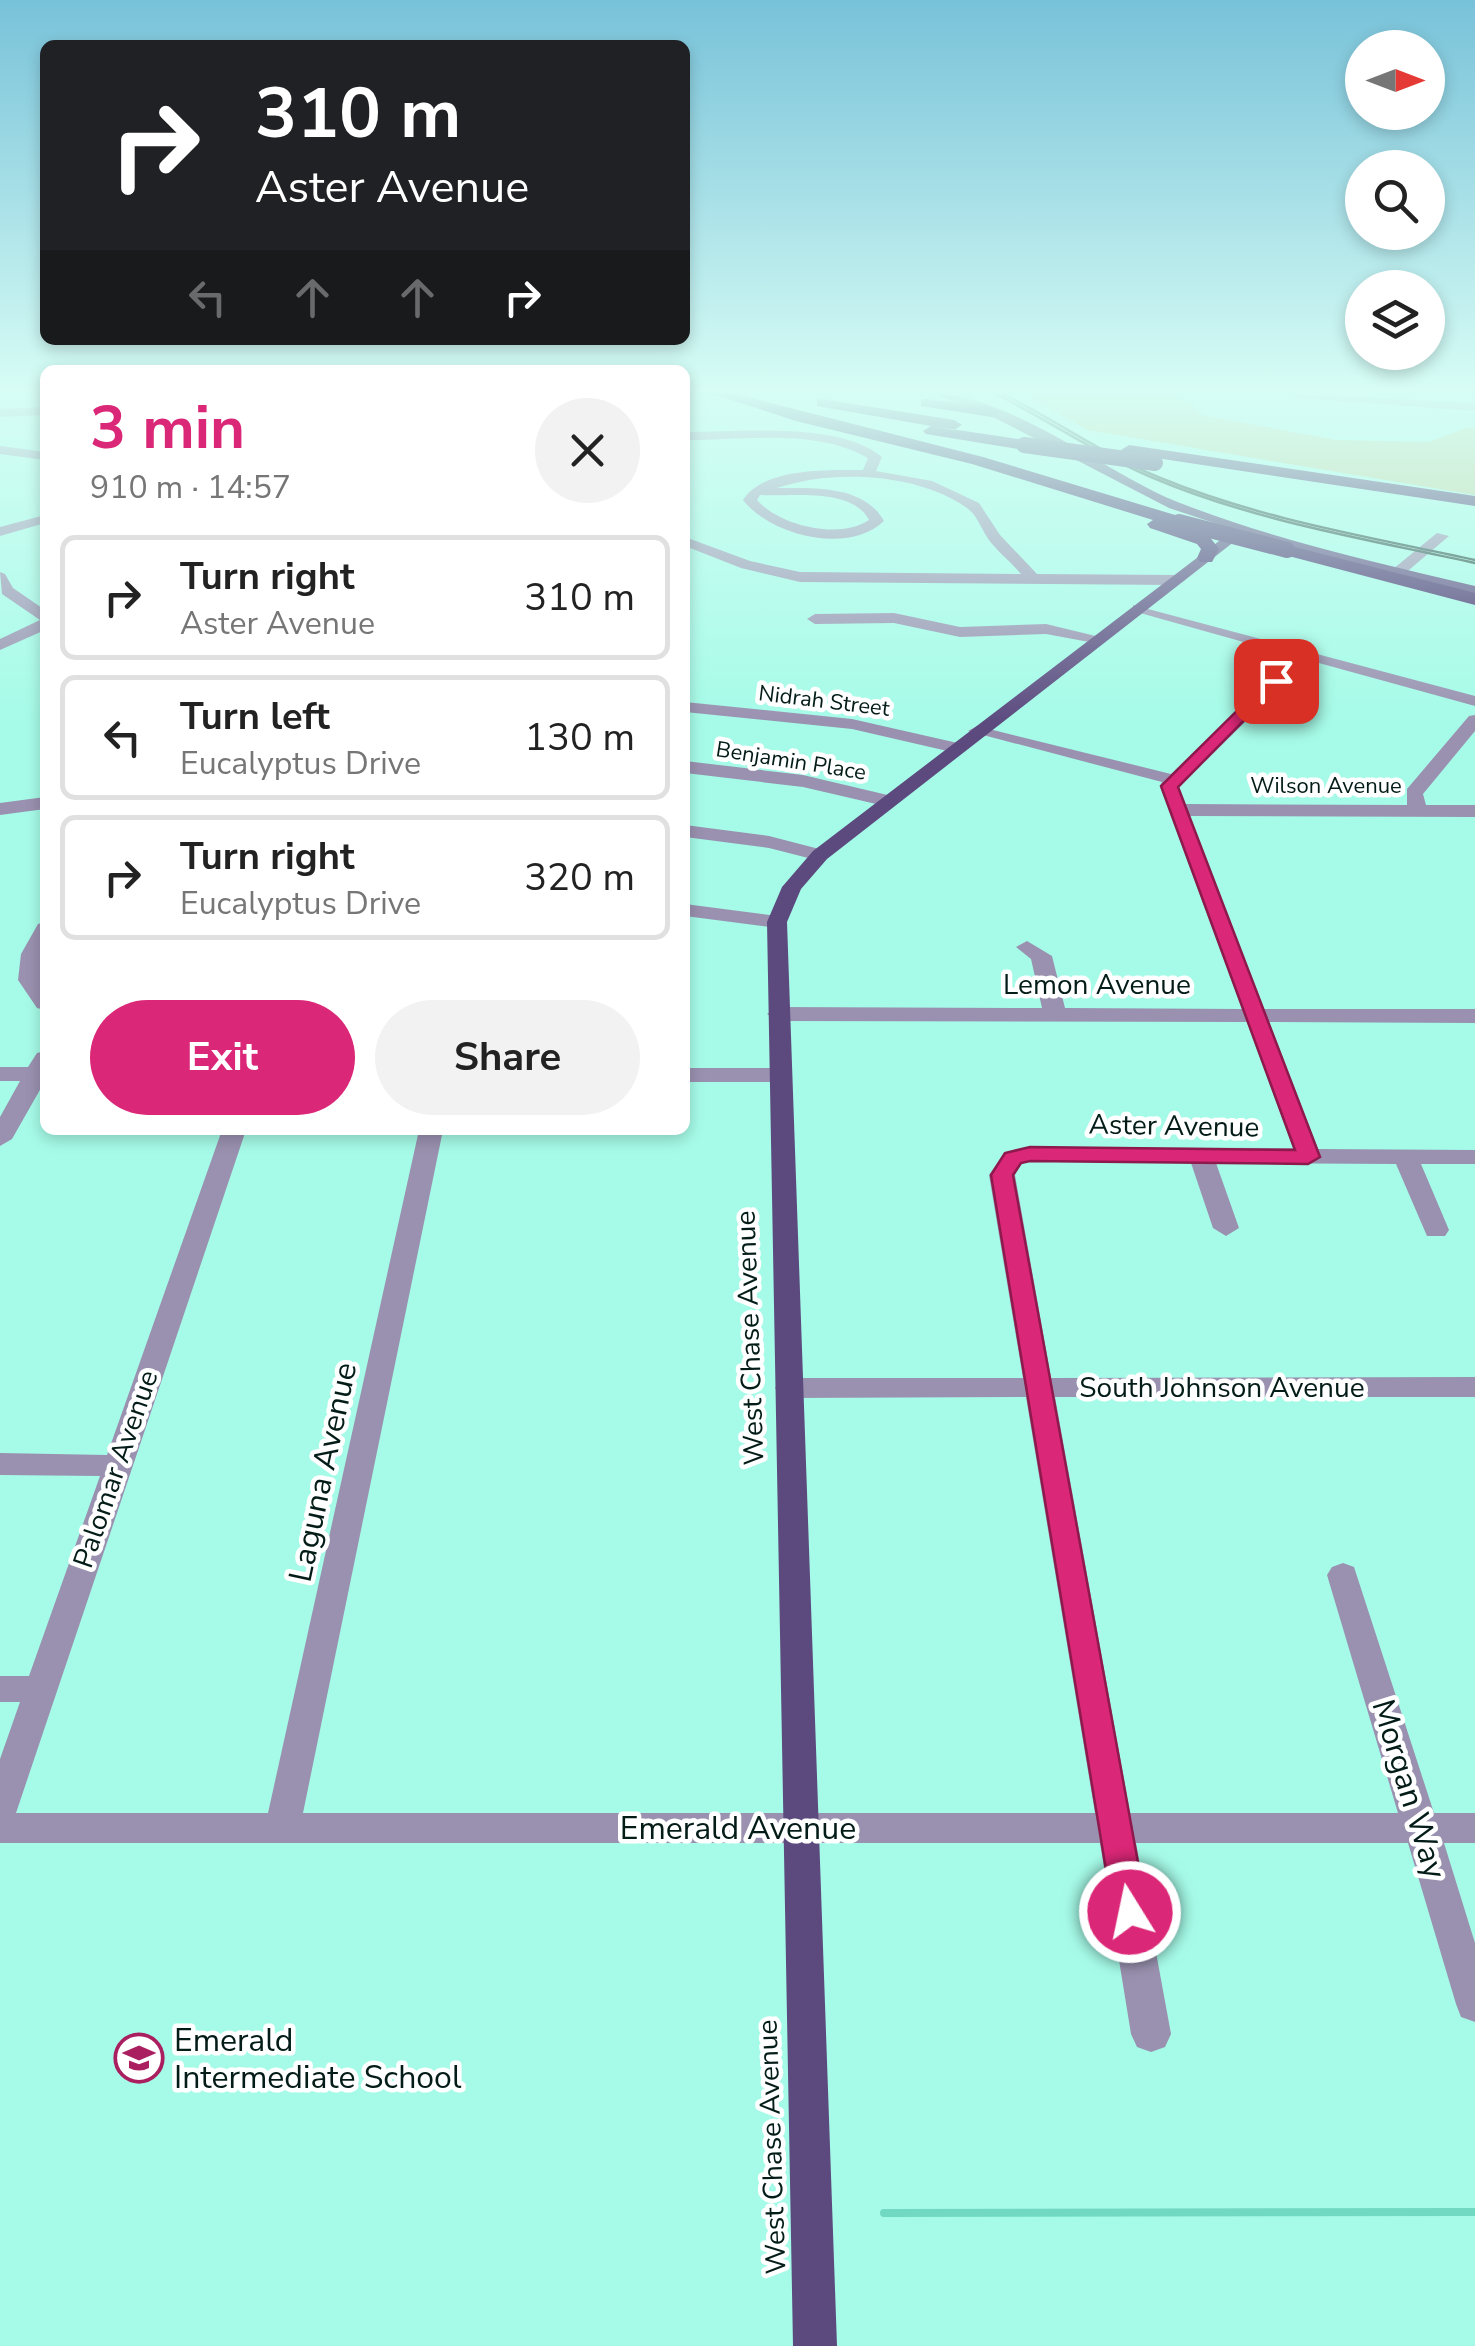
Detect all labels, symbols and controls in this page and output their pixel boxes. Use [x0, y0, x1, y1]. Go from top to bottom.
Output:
north arrow [1345, 30, 1445, 130]
map controls [1345, 30, 1445, 370]
text: 310 m [255, 66, 461, 162]
icon: right [90, 80, 220, 210]
button: search [1345, 150, 1445, 250]
text: Aster Avenue [255, 157, 529, 218]
icon: left [180, 270, 235, 325]
icon: ahead [285, 270, 340, 325]
icon: ahead [390, 270, 445, 325]
icon: right [495, 270, 550, 325]
button: layers [1345, 270, 1445, 370]
text: 3 min [90, 387, 245, 469]
button: close [535, 398, 640, 503]
text: 910 m · 14:57 [90, 466, 291, 509]
text: Turn right [180, 551, 355, 602]
icon: right [95, 570, 150, 625]
text: 310 m [524, 572, 635, 623]
text: Aster Avenue [180, 602, 375, 645]
pin [1234, 639, 1319, 724]
icon: arrive [1249, 654, 1304, 709]
street label: Nidrah Street [757, 678, 892, 724]
text: Turn left [180, 691, 330, 742]
icon: left [95, 710, 150, 765]
text: 130 m [524, 712, 635, 763]
street label: Benjamin Place [714, 734, 868, 788]
text: Eucalyptus Drive [180, 742, 421, 785]
street label: Wilson Avenue [1250, 771, 1402, 801]
text: Turn right [180, 831, 355, 882]
icon: right [95, 850, 150, 905]
text: 320 m [524, 852, 635, 903]
text: Eucalyptus Drive [180, 882, 421, 925]
street label: Lemon Avenue [1003, 966, 1191, 1004]
button: Exit [90, 1000, 355, 1115]
button: Share [375, 1000, 640, 1115]
street label: Aster Avenue [1088, 1106, 1260, 1146]
street label: West Chase Avenue [727, 1210, 773, 1466]
street label: Laguna Avenue [279, 1358, 367, 1586]
street label: Palomar Avenue [64, 1365, 168, 1573]
street label: South Johnson Avenue [1079, 1369, 1365, 1407]
street label: Morgan Way [1361, 1694, 1457, 1884]
street label: Emerald Avenue [620, 1807, 856, 1850]
position arrow [1078, 1860, 1182, 1964]
place label: Emerald Intermediate School [174, 2019, 462, 2099]
street label: West Chase Avenue [749, 2019, 795, 2275]
school or university icon: Emerald Intermediate School [113, 2032, 165, 2084]

